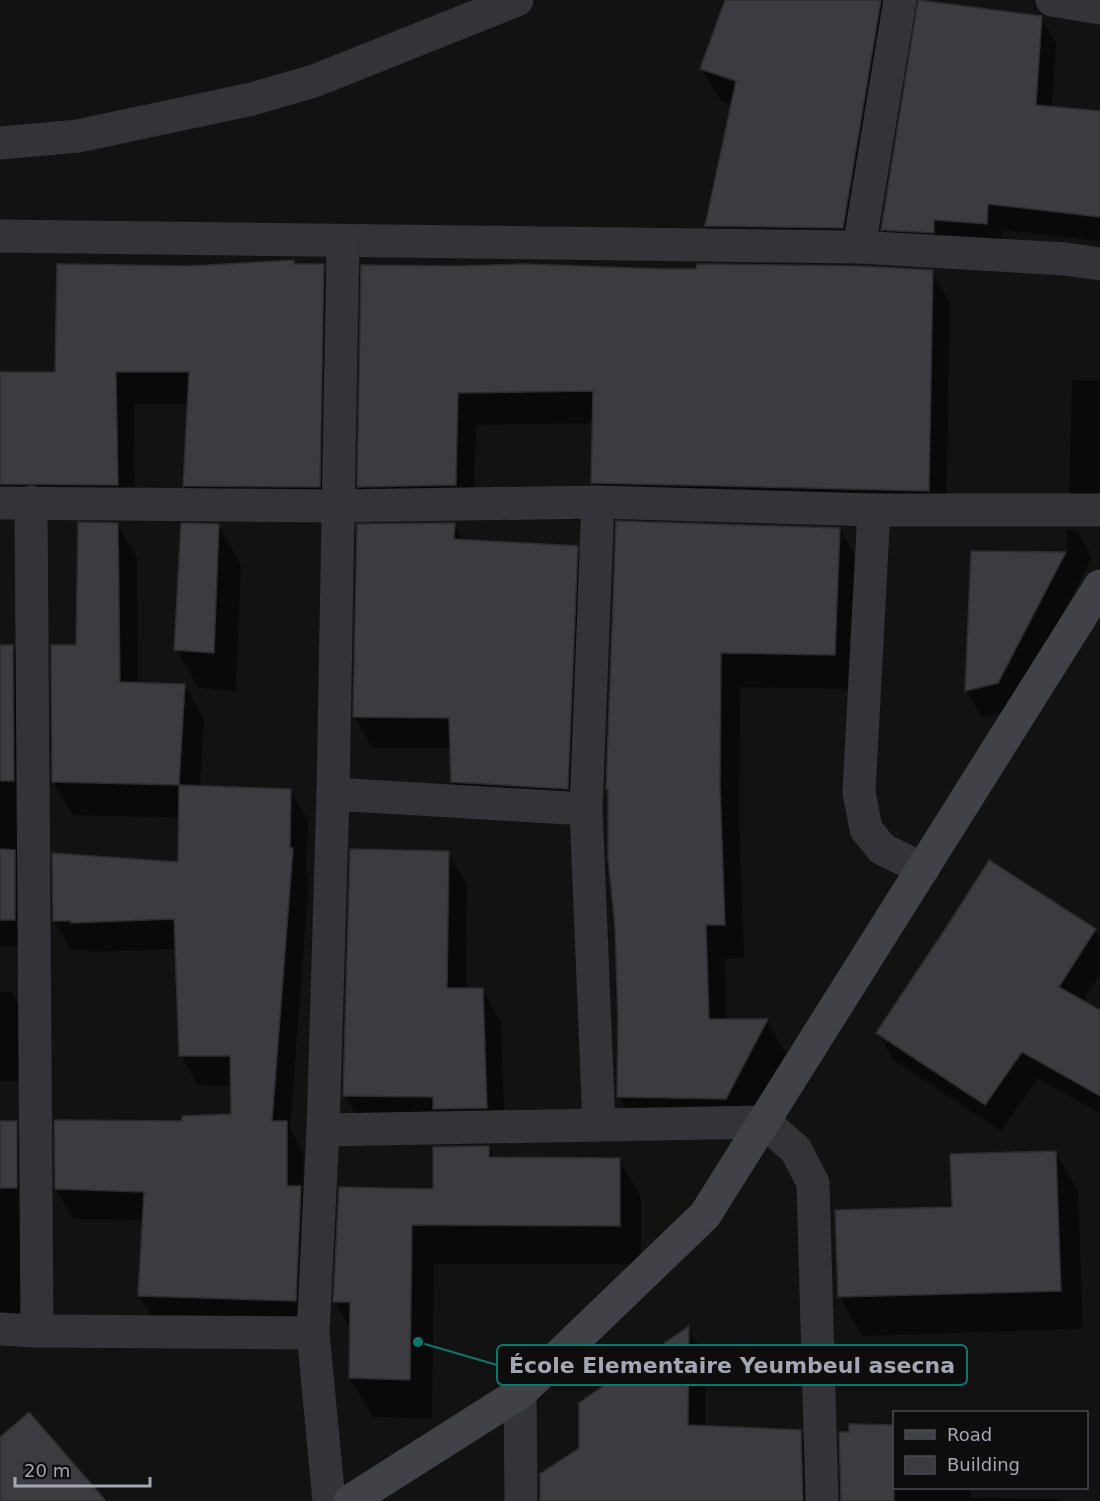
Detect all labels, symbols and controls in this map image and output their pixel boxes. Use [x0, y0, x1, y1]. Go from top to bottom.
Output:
callout: École Elementaire Yeumbeul asecna [497, 1345, 967, 1385]
text: École Elementaire Yeumbeul asecna [509, 1353, 955, 1378]
legend [893, 1411, 1088, 1489]
text: Road [947, 1424, 992, 1445]
scale bar [15, 1450, 150, 1488]
text: Building [947, 1454, 1020, 1475]
text: 20 m [24, 1460, 70, 1481]

